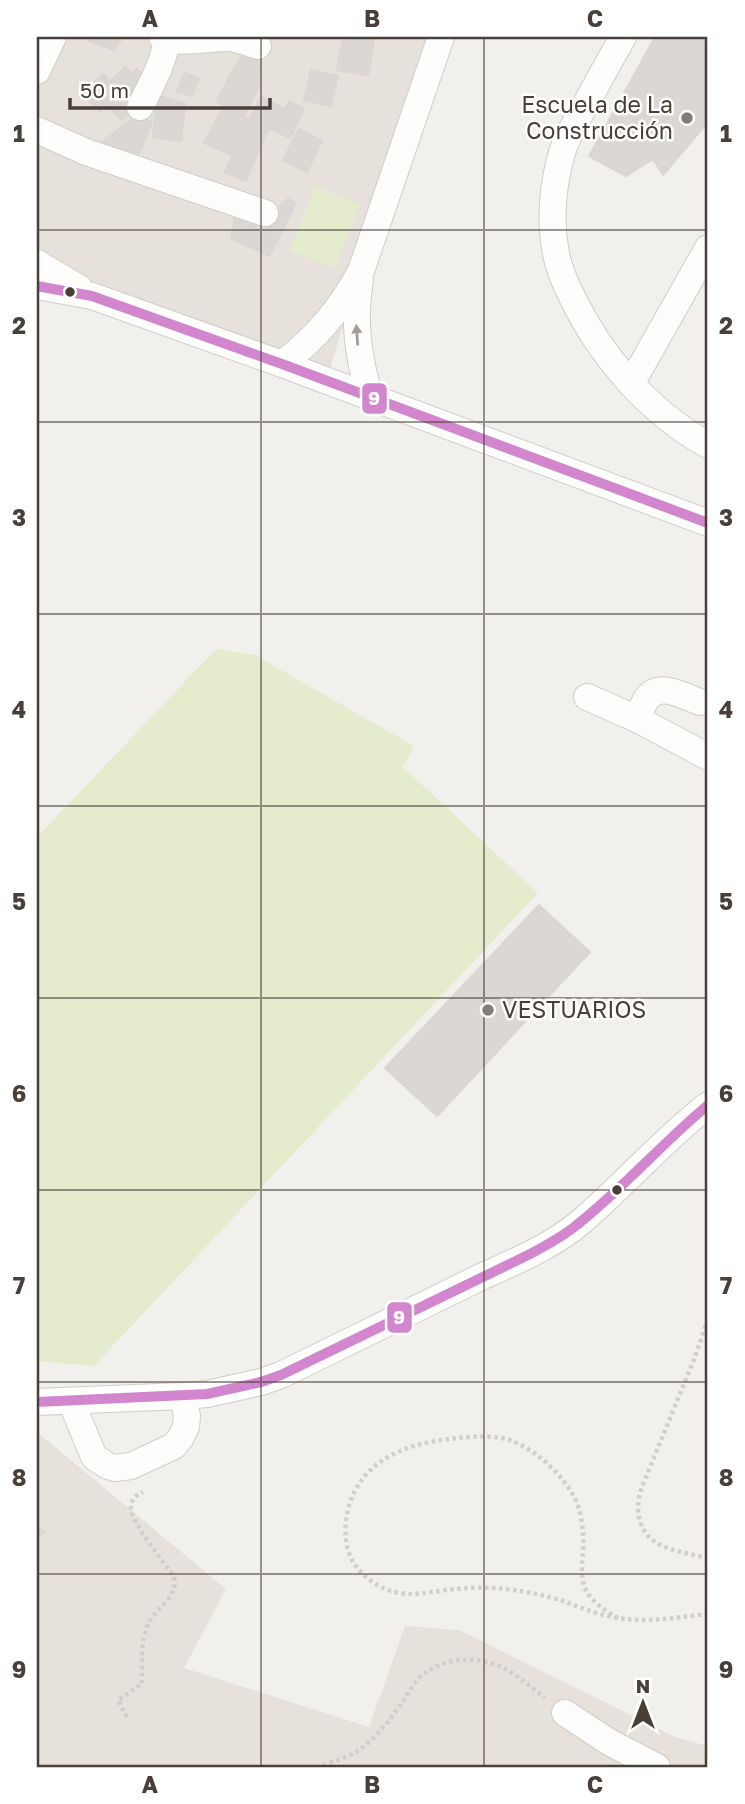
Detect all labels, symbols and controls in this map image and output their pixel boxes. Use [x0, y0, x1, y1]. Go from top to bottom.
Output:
text: A [142, 4, 159, 32]
text: B [364, 4, 380, 32]
text: C [587, 4, 603, 32]
scale bar [70, 66, 270, 110]
text: 50 m [80, 77, 129, 103]
place label: Escuela de La Construcción [521, 90, 673, 144]
marker: Escuela de La Construcción [679, 110, 695, 126]
text: 1 [13, 119, 25, 147]
text: 1 [720, 119, 732, 147]
unlabelled marker [63, 285, 77, 299]
text: 2 [12, 311, 26, 339]
text: 2 [719, 311, 733, 339]
one-way arrow [351, 324, 362, 346]
line badge: 9 [361, 382, 388, 415]
text: 9 [368, 386, 380, 409]
text: 3 [12, 503, 26, 531]
text: 3 [719, 503, 733, 531]
text: 4 [12, 695, 26, 723]
text: 4 [719, 695, 733, 723]
text: 5 [12, 887, 26, 915]
text: 5 [719, 887, 733, 915]
place label: VESTUARIOS [502, 995, 646, 1023]
marker: VESTUARIOS [480, 1002, 496, 1018]
text: 6 [12, 1079, 26, 1107]
text: 6 [719, 1079, 733, 1107]
unlabelled marker [610, 1183, 624, 1197]
text: 7 [13, 1271, 25, 1299]
text: 7 [720, 1271, 732, 1299]
line badge: 9 [386, 1301, 413, 1334]
text: 9 [393, 1305, 405, 1328]
text: 8 [12, 1463, 26, 1491]
text: 8 [719, 1463, 733, 1491]
text: 9 [12, 1655, 26, 1683]
text: 9 [719, 1655, 733, 1683]
north arrow [608, 1668, 678, 1738]
text: N [636, 1674, 650, 1697]
text: A [142, 1770, 159, 1798]
text: B [364, 1770, 380, 1798]
text: C [587, 1770, 603, 1798]

